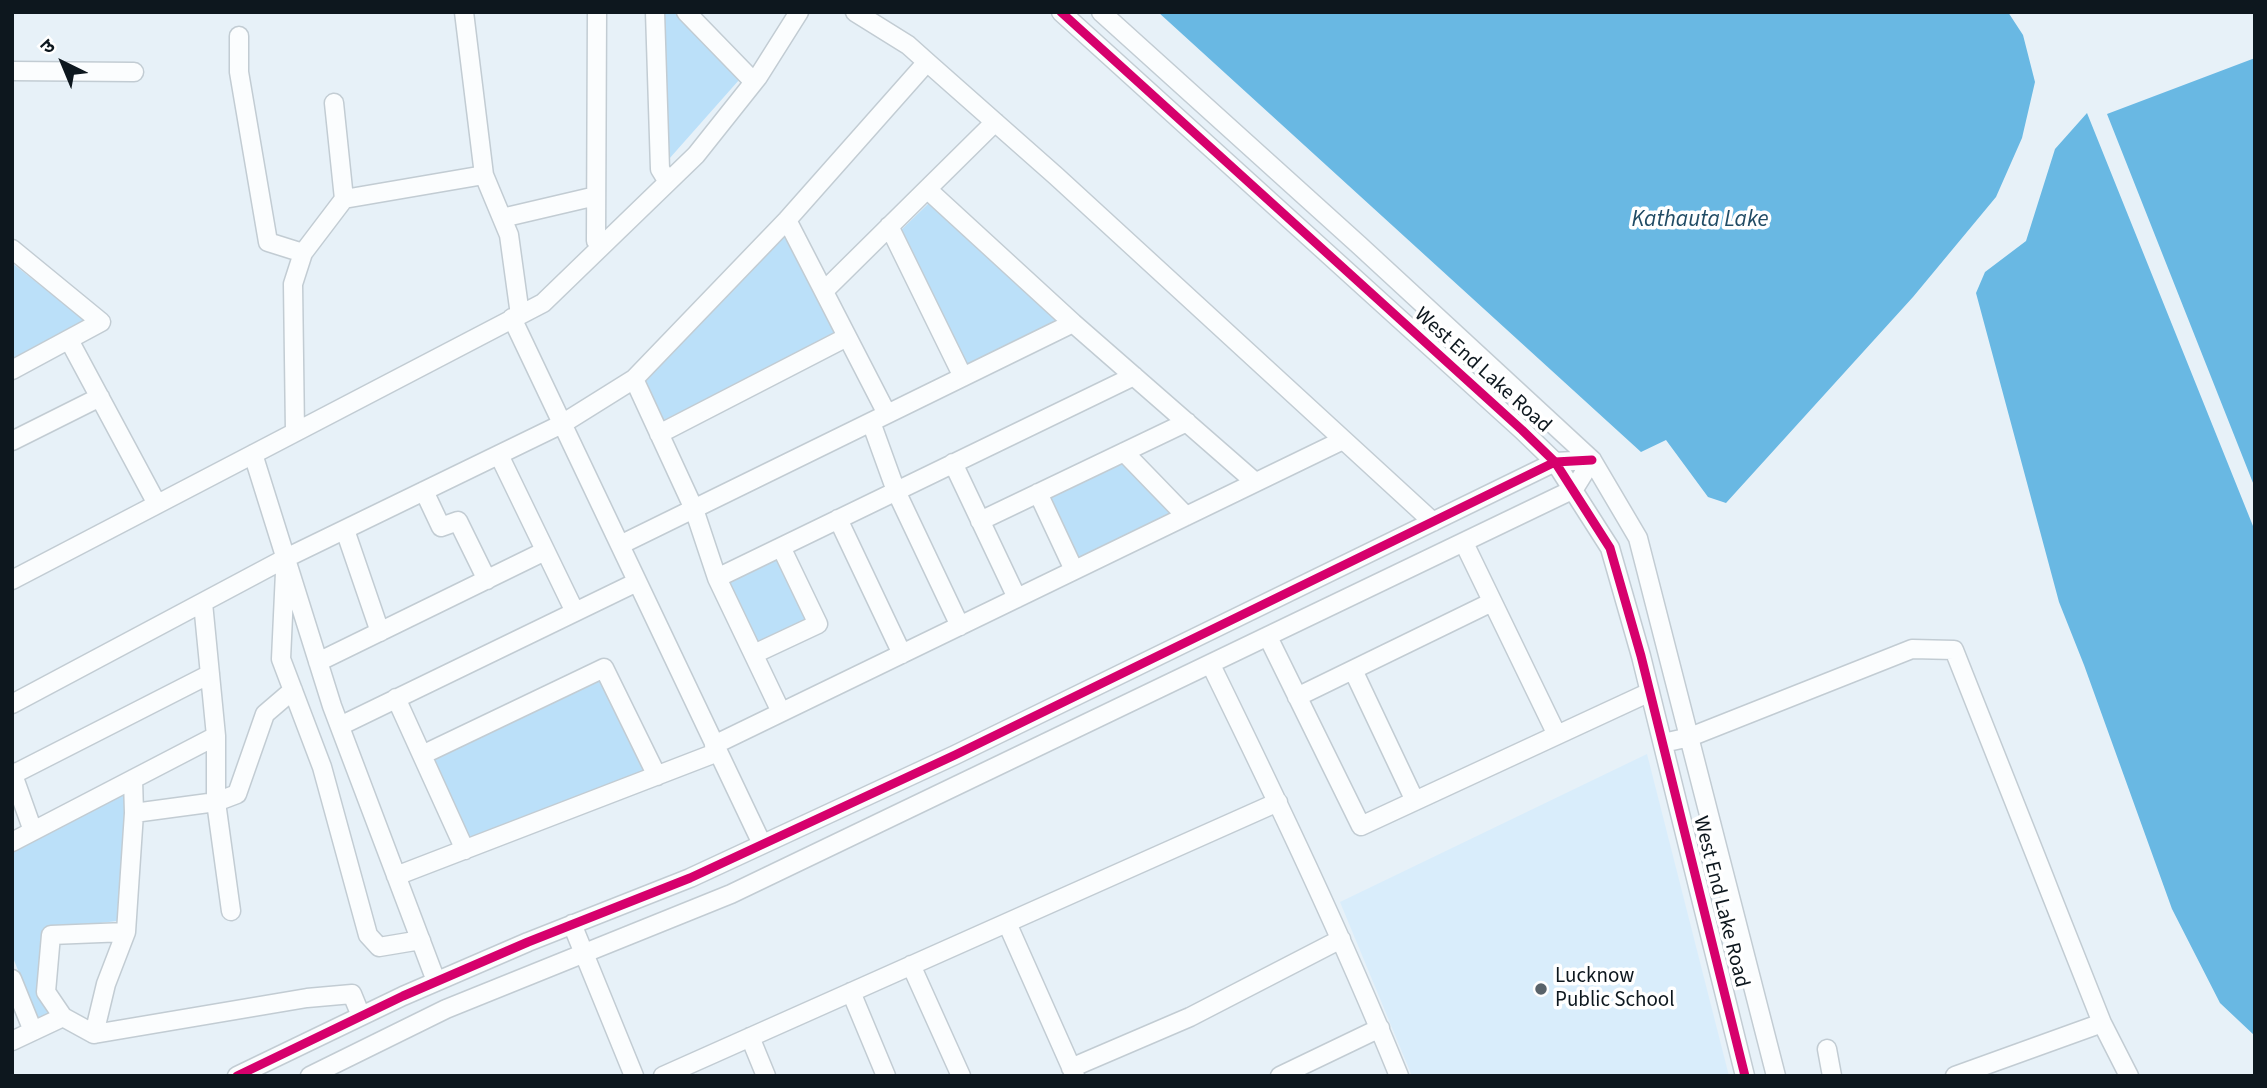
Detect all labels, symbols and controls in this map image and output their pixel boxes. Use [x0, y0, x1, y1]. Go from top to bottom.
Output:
north arrow [28, 28, 98, 98]
text: उ [35, 34, 62, 61]
water label: Kathauta Lake [1631, 207, 1769, 235]
street label: West End Lake Road [1408, 303, 1556, 439]
street label: West End Lake Road [1687, 814, 1753, 990]
place label: Lucknow Public School [1555, 964, 1675, 1014]
marker: Lucknow Public School [1533, 981, 1549, 997]

